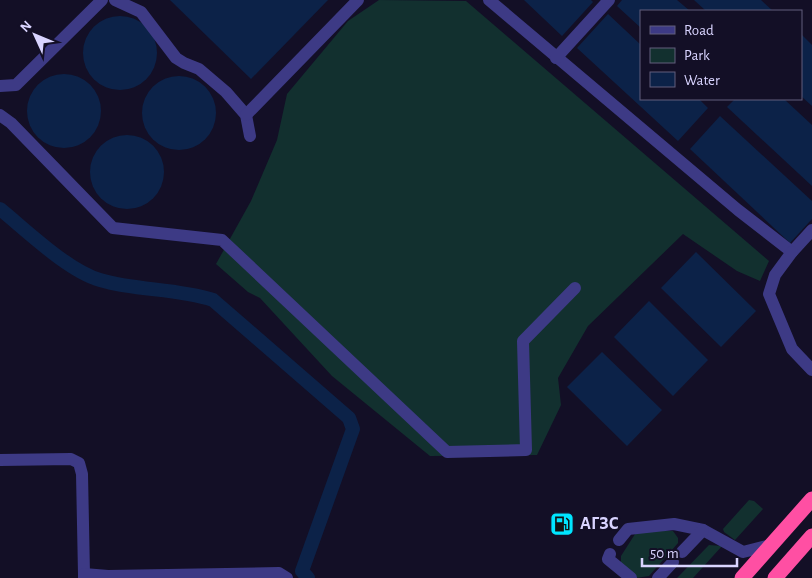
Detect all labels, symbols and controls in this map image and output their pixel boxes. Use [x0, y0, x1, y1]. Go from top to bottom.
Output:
north arrow [10, 10, 60, 60]
legend [640, 10, 802, 100]
text: N [18, 18, 35, 35]
text: Road [684, 23, 714, 38]
text: Park [684, 48, 710, 63]
text: Water [684, 73, 720, 88]
fuel station icon: АГЗС [549, 511, 575, 537]
place label: АГЗС [580, 515, 619, 533]
scale bar [642, 536, 737, 568]
text: 50 m [650, 546, 679, 561]

